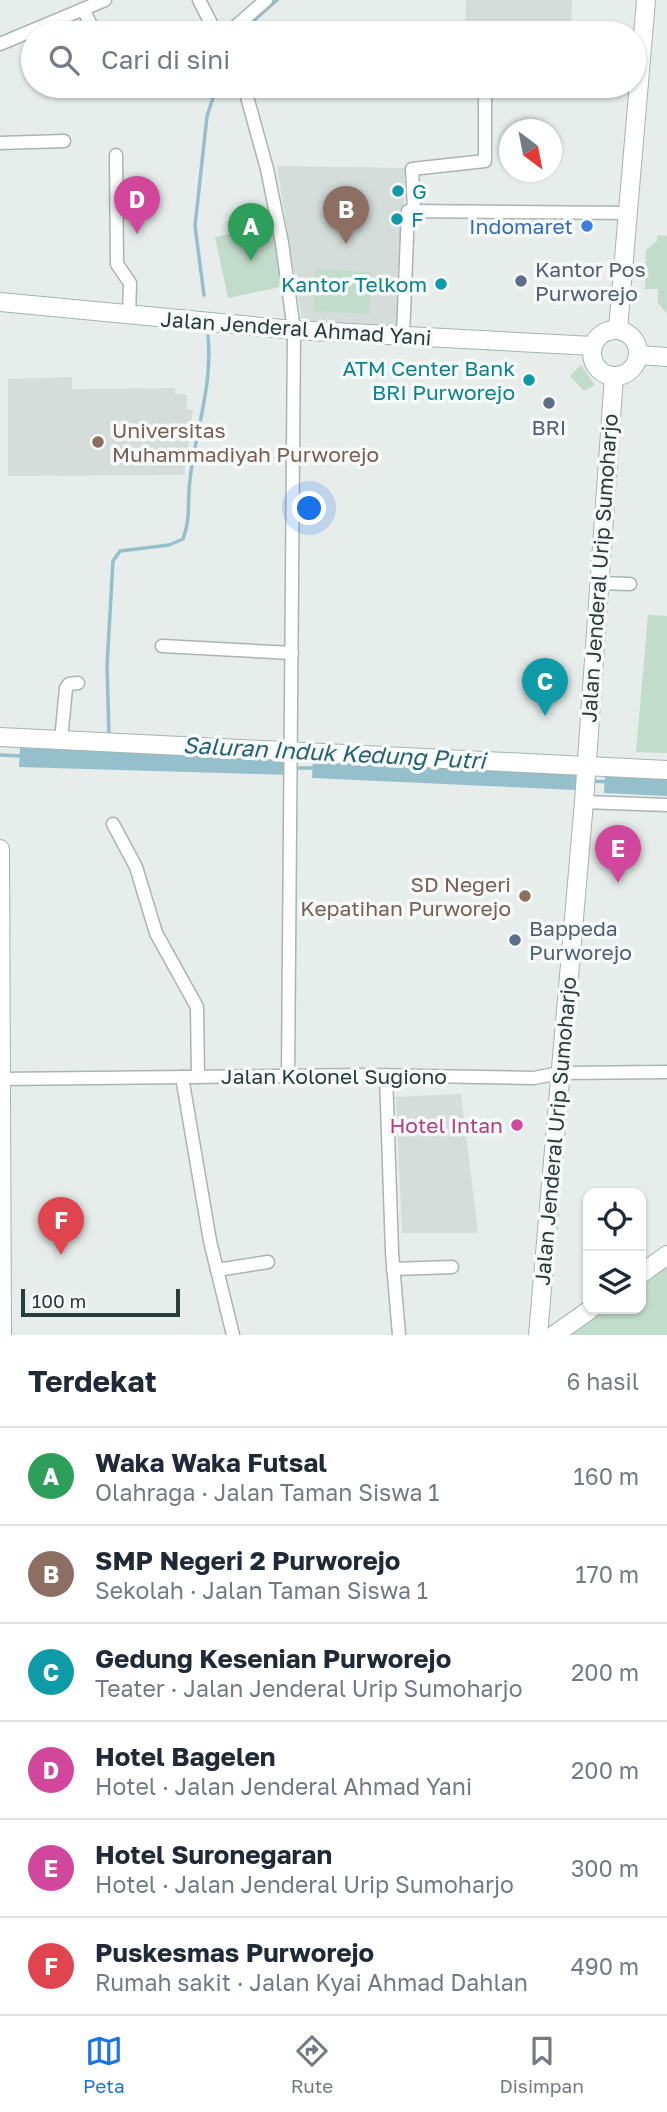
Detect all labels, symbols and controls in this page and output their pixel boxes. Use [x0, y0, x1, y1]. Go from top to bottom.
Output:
search box [21, 21, 646, 98]
icon: search [45, 41, 83, 79]
text: Cari di sini [101, 44, 230, 75]
north arrow [499, 119, 562, 182]
pin: D [114, 176, 160, 234]
place label: G [412, 178, 427, 204]
marker: G [390, 183, 406, 199]
pin: B [323, 186, 369, 244]
pin: A [228, 203, 274, 261]
place label: F [411, 206, 424, 232]
marker: F [389, 211, 405, 227]
place label: Indomaret [469, 213, 573, 239]
marker: Indomaret [579, 218, 595, 234]
place label: Kantor Pos Purworejo [535, 256, 646, 306]
place label: Kantor Telkom [281, 271, 427, 297]
marker: Kantor Pos Purworejo [513, 273, 529, 289]
marker: Kantor Telkom [433, 276, 449, 292]
street label: Jalan Jenderal Ahmad Yani [160, 306, 432, 350]
place label: ATM Center Bank BRI Purworejo [342, 355, 515, 405]
marker: ATM Center Bank BRI Purworejo [521, 372, 537, 388]
marker: BRI [541, 395, 557, 411]
street label: Jalan Jenderal Urip Sumoharjo [575, 413, 623, 723]
place label: BRI [532, 414, 566, 440]
place label: Universitas Muhammadiyah Purworejo [112, 417, 379, 467]
marker: Universitas Muhammadiyah Purworejo [90, 434, 106, 450]
your location [292, 491, 326, 525]
pin: C [522, 658, 568, 716]
water label: Saluran Induk Kedung Putri [182, 730, 489, 774]
pin: E [595, 825, 641, 883]
place label: SD Negeri Kepatihan Purworejo [300, 871, 511, 921]
marker: SD Negeri Kepatihan Purworejo [517, 888, 533, 904]
place label: Bappeda Purworejo [529, 915, 632, 965]
marker: Bappeda Purworejo [507, 932, 523, 948]
street label: Jalan Jenderal Urip Sumoharjo [529, 976, 581, 1286]
street label: Jalan Kolonel Sugiono [221, 1063, 447, 1089]
place label: Hotel Intan [389, 1112, 503, 1138]
marker: Hotel Intan [509, 1117, 525, 1133]
map controls [583, 1188, 646, 1314]
button: locate [583, 1188, 646, 1251]
pin: F [38, 1197, 84, 1255]
button: layers [583, 1251, 646, 1314]
scale bar [21, 1286, 180, 1318]
text: 100 m [32, 1289, 86, 1312]
text: Terdekat [28, 1363, 157, 1399]
text: 6 hasil [566, 1367, 639, 1395]
text: Waka Waka Futsal [95, 1447, 327, 1478]
text: A [43, 1462, 59, 1490]
text: 160 m [574, 1462, 639, 1490]
text: Olahraga · Jalan Taman Siswa 1 [95, 1478, 439, 1506]
text: SMP Negeri 2 Purworejo [95, 1545, 400, 1576]
text: B [43, 1560, 59, 1588]
text: 170 m [575, 1560, 639, 1588]
text: Sekolah · Jalan Taman Siswa 1 [95, 1576, 428, 1604]
text: Gedung Kesenian Purworejo [95, 1643, 451, 1674]
text: C [43, 1658, 59, 1686]
text: 200 m [571, 1658, 639, 1686]
text: Teater · Jalan Jenderal Urip Sumoharjo [95, 1674, 522, 1702]
text: Hotel Bagelen [95, 1741, 276, 1772]
text: D [43, 1756, 59, 1784]
text: 200 m [571, 1756, 639, 1784]
text: Hotel · Jalan Jenderal Ahmad Yani [95, 1772, 472, 1800]
text: Hotel Suronegaran [95, 1839, 332, 1870]
text: E [44, 1854, 58, 1882]
text: 300 m [571, 1854, 639, 1882]
text: Hotel · Jalan Jenderal Urip Sumoharjo [95, 1870, 514, 1898]
text: Puskesmas Purworejo [95, 1937, 374, 1968]
text: F [44, 1952, 58, 1980]
text: 490 m [571, 1952, 639, 1980]
text: Rumah sakit · Jalan Kyai Ahmad Dahlan [95, 1968, 528, 1996]
tab: Peta [83, 2032, 125, 2097]
tab: Rute [291, 2032, 333, 2097]
tab: Disimpan [499, 2032, 584, 2097]

